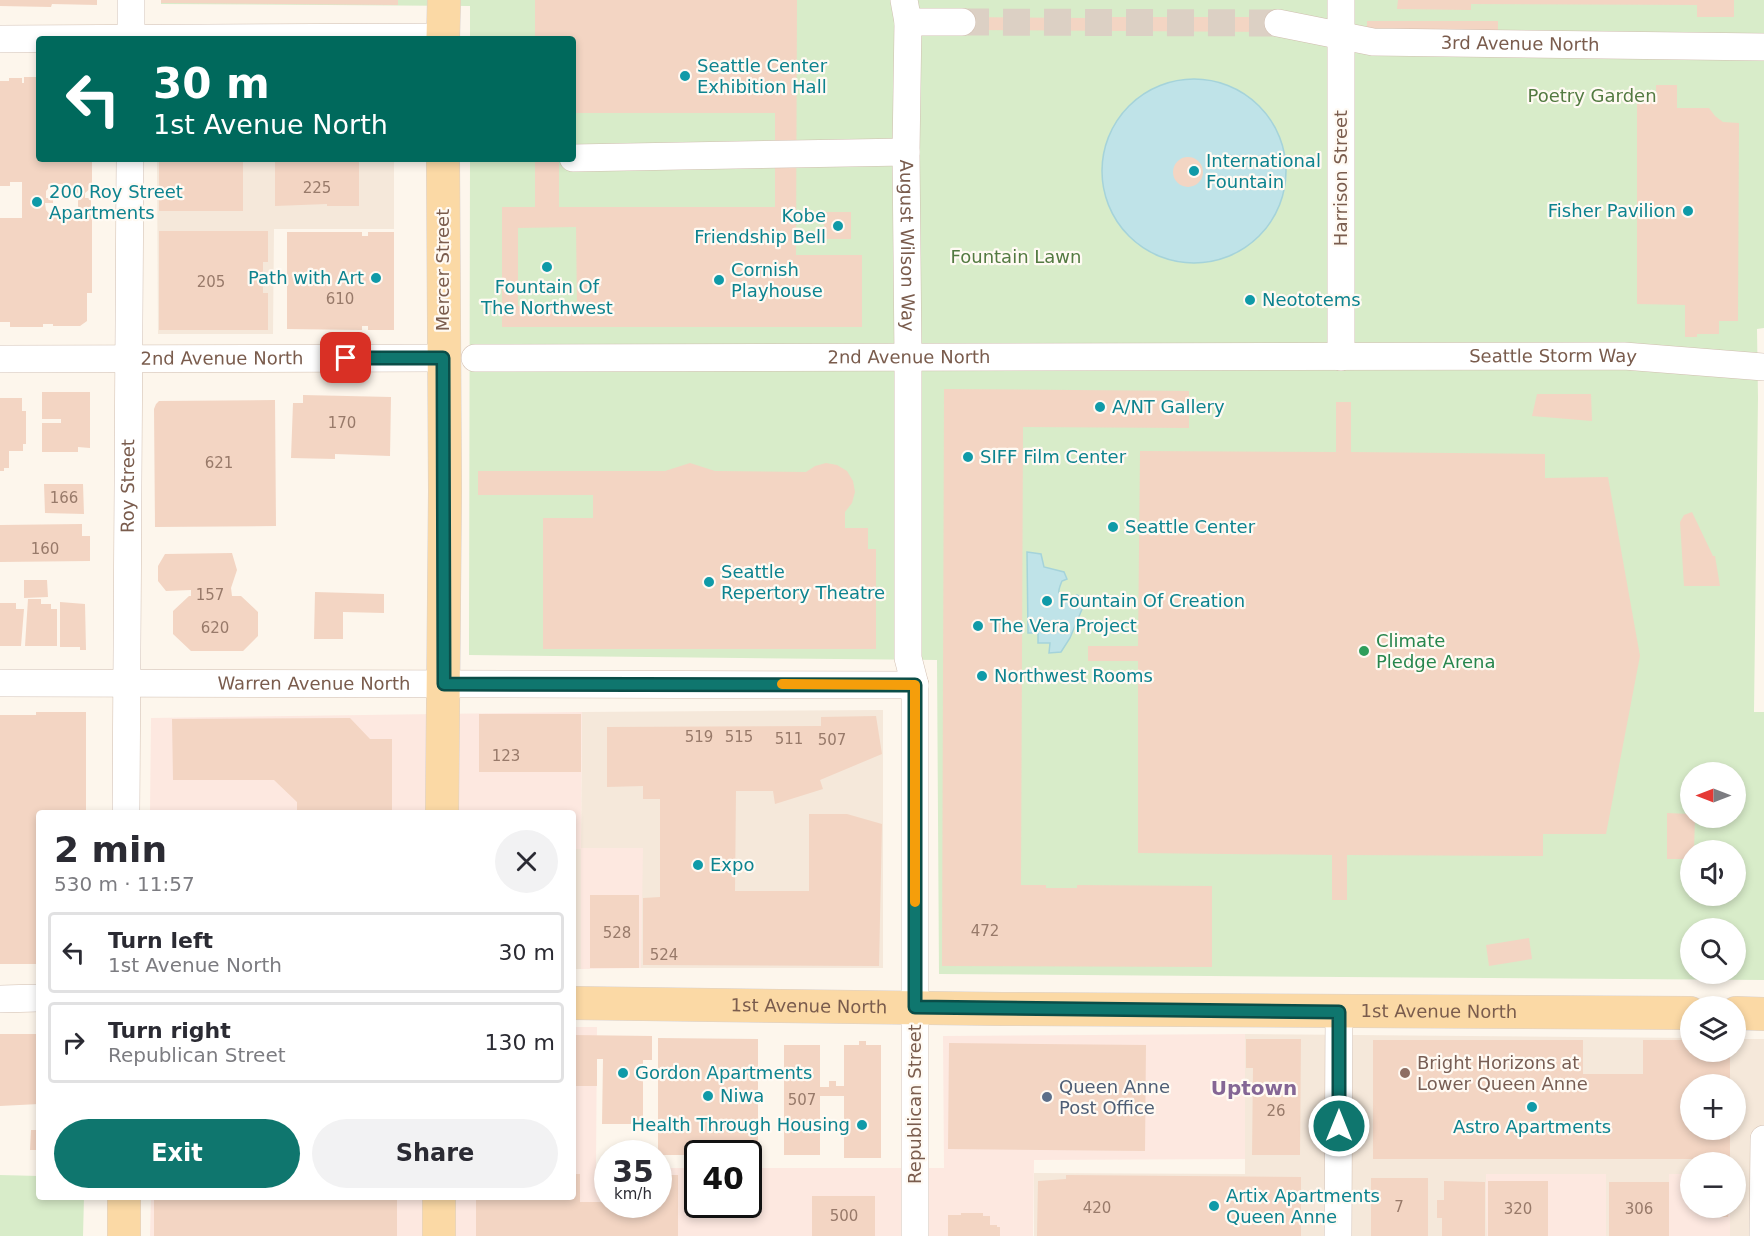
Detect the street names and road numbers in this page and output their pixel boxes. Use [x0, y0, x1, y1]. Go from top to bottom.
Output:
street label: 3rd Avenue North [1441, 32, 1600, 55]
street label: Harrison Street [1330, 110, 1351, 246]
street label: August Wilson Way [896, 159, 919, 332]
street label: Mercer Street [432, 209, 453, 331]
street label: Seattle Storm Way [1469, 345, 1638, 367]
street label: 2nd Avenue North [827, 346, 991, 367]
street label: 2nd Avenue North [140, 347, 304, 369]
street label: Roy Street [117, 439, 138, 533]
street label: Warren Avenue North [217, 672, 411, 694]
street label: 1st Avenue North [731, 994, 887, 1017]
street label: 1st Avenue North [1361, 1000, 1517, 1022]
street label: Republican Street [904, 1024, 925, 1184]

